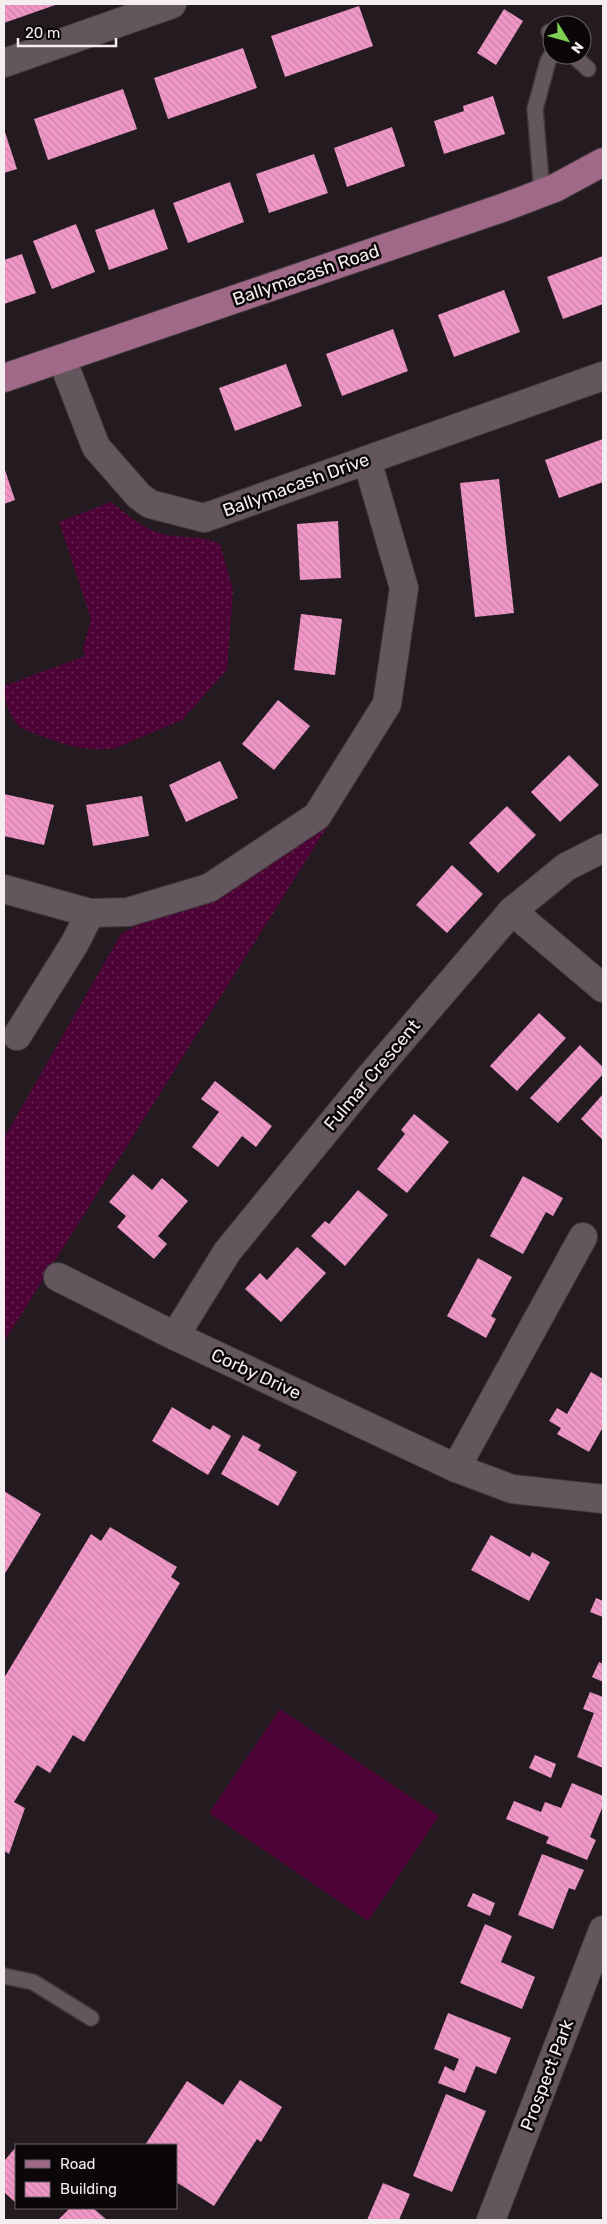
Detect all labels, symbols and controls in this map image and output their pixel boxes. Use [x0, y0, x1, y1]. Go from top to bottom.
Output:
scale bar [18, 15, 115, 47]
north arrow [542, 15, 592, 65]
text: 20 m [25, 24, 60, 42]
text: N [567, 38, 587, 57]
street label: Ballymacash Road [230, 240, 382, 310]
street label: Ballymacash Drive [220, 448, 372, 522]
street label: Fulmar Crescent [319, 1015, 425, 1135]
street label: Corby Drive [208, 1344, 304, 1404]
street label: Prospect Park [516, 2016, 579, 2134]
legend [15, 2144, 178, 2209]
text: Road [60, 2155, 96, 2173]
text: Building [60, 2180, 117, 2198]

